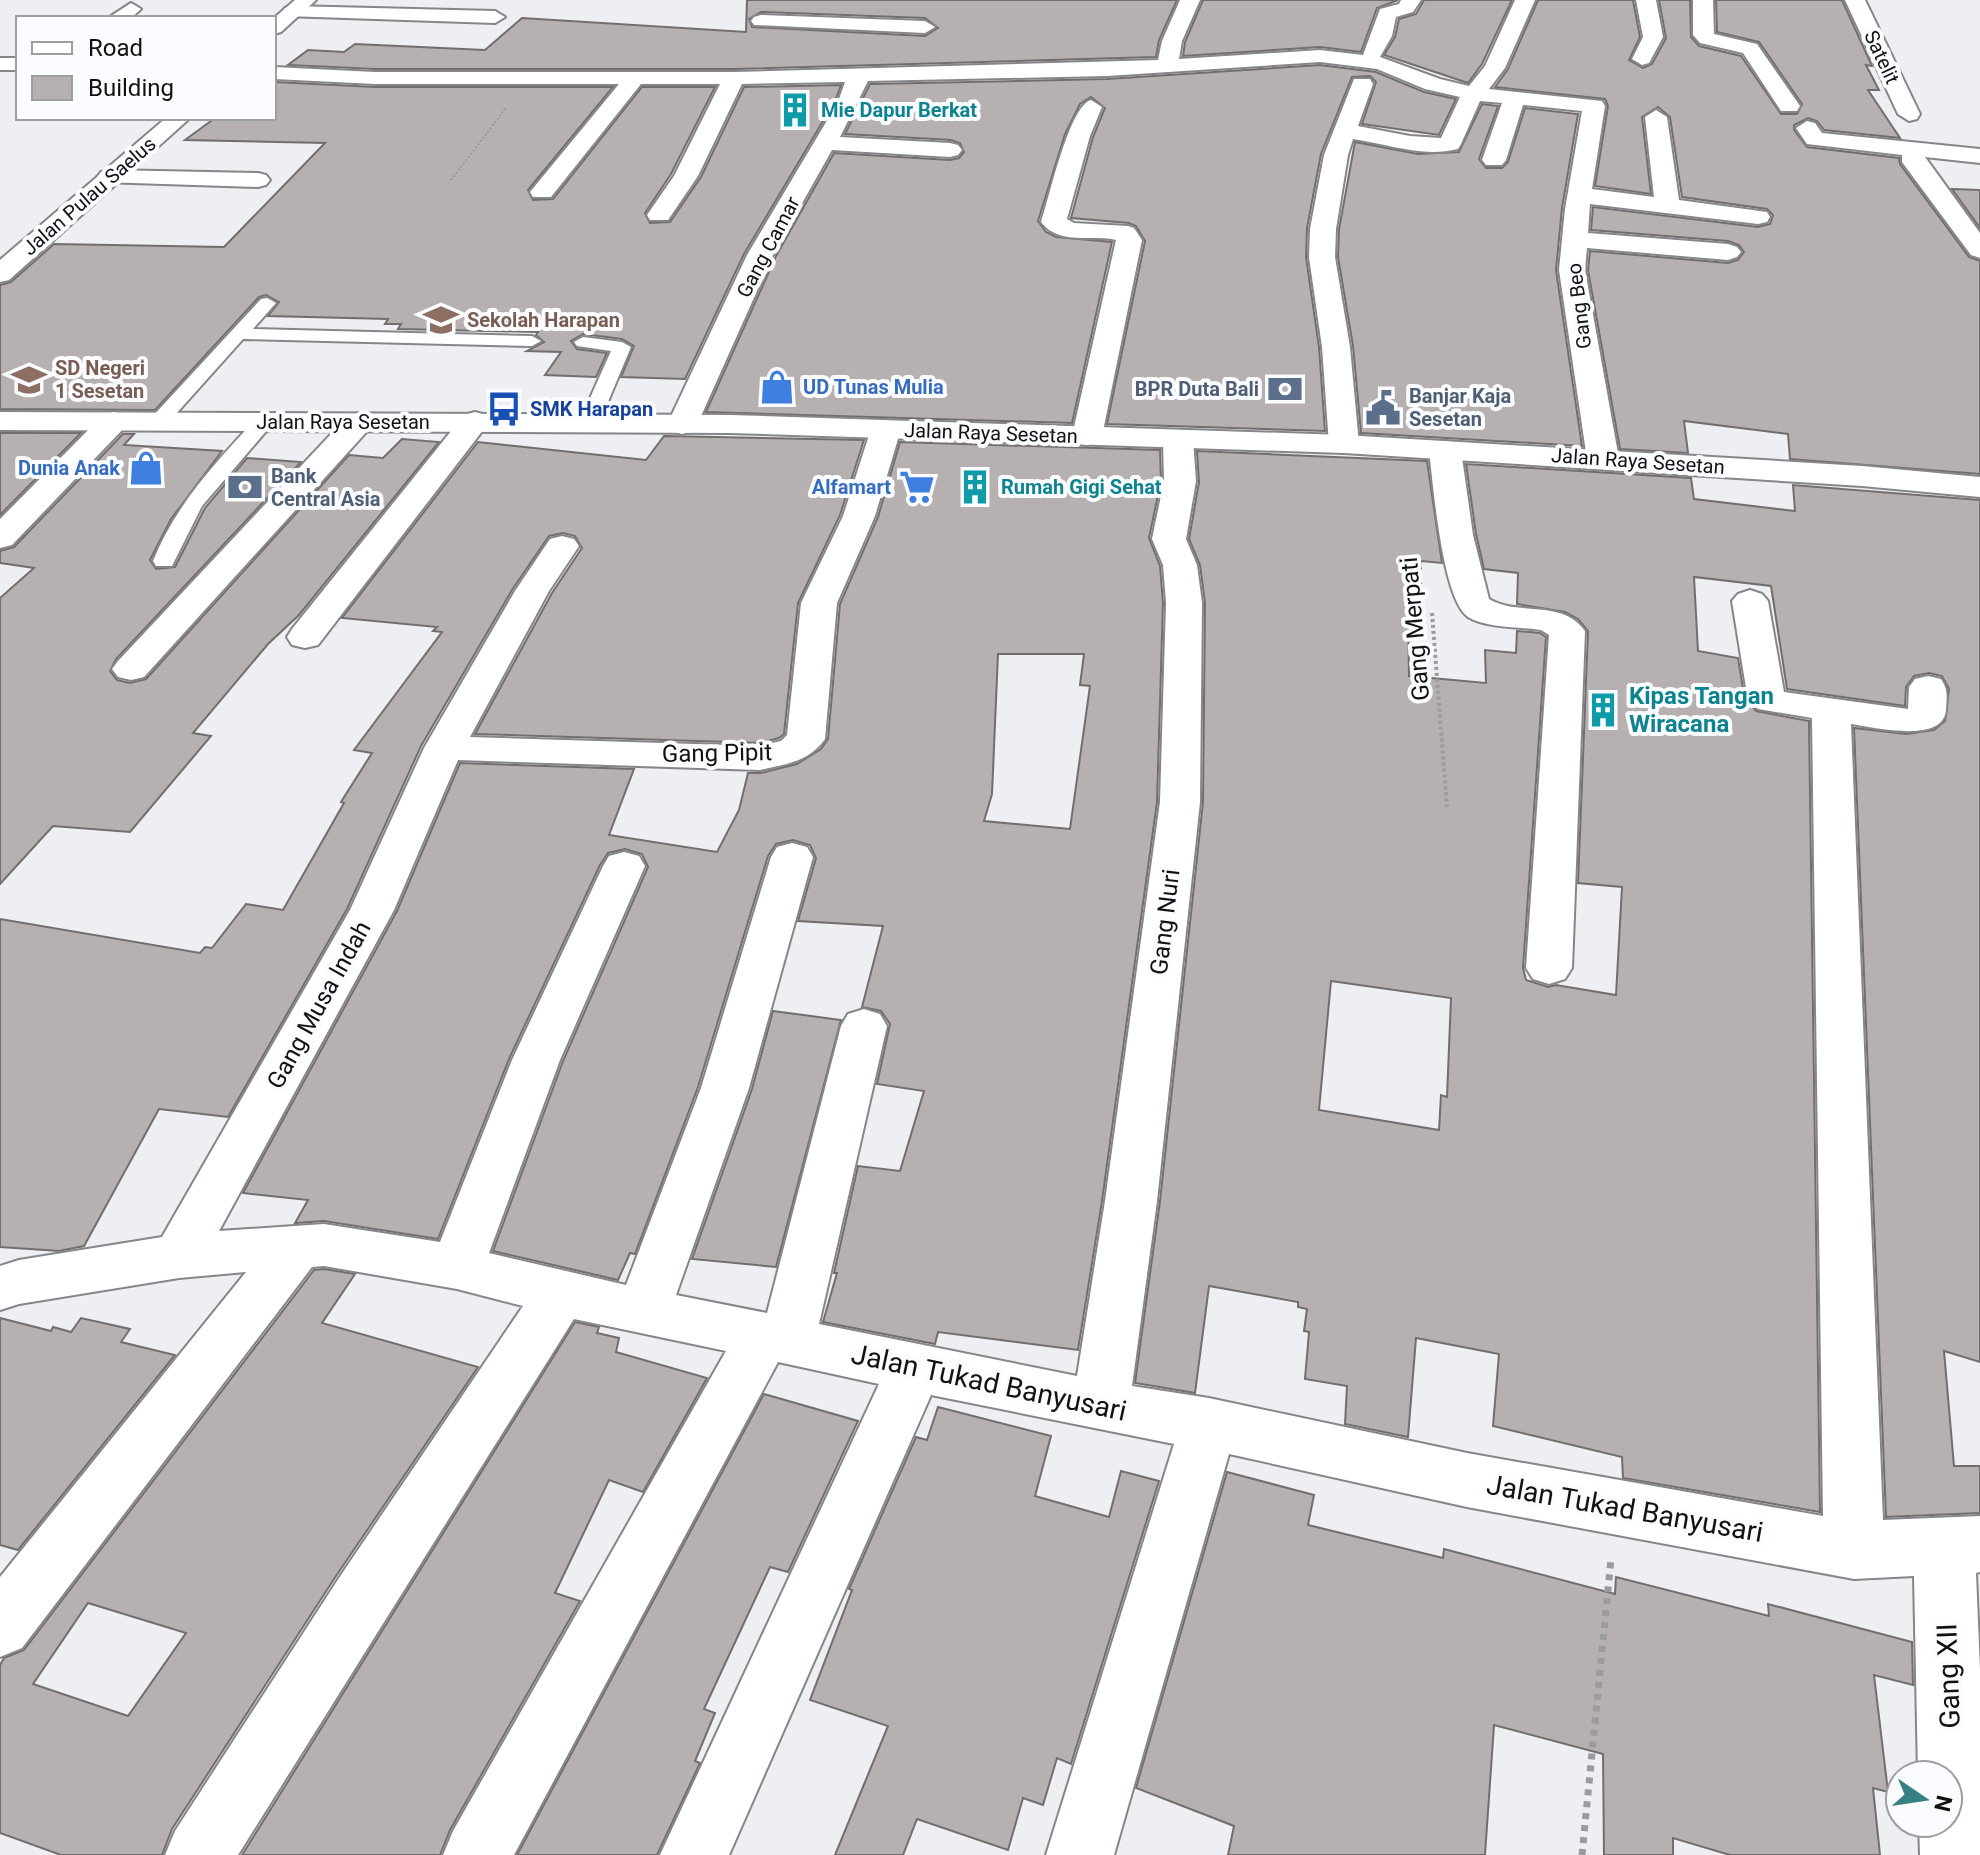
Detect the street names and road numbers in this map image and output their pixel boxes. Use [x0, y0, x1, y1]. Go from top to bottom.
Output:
street label: Satelit [1859, 26, 1905, 88]
street label: Jalan Pulau Saelus [18, 132, 160, 260]
street label: Gang Camar [731, 192, 805, 302]
street label: Gang Beo [1562, 262, 1596, 350]
street label: Jalan Raya Sesetan [256, 410, 430, 434]
street label: Jalan Raya Sesetan [904, 418, 1078, 448]
street label: Jalan Raya Sesetan [1550, 443, 1726, 479]
street label: Gang Merpati [1395, 556, 1435, 702]
street label: Gang Pipit [662, 738, 772, 768]
street label: Gang Nuri [1145, 867, 1185, 977]
street label: Gang Musa Indah [261, 916, 377, 1094]
street label: Jalan Tukad Banyusari [848, 1337, 1129, 1428]
street label: Jalan Tukad Banyusari [1484, 1468, 1766, 1549]
street label: Gang XII [1930, 1623, 1967, 1729]

